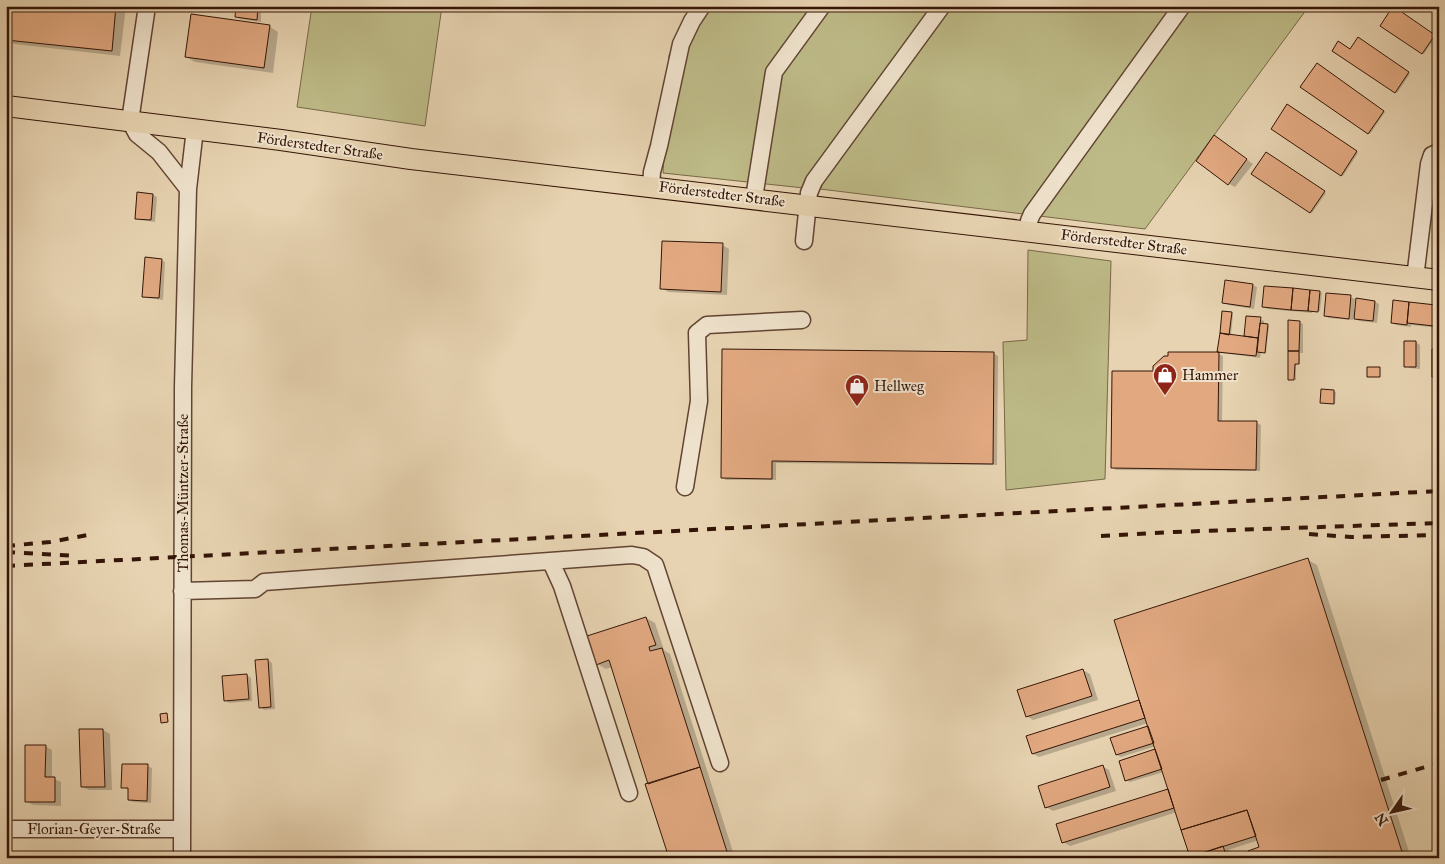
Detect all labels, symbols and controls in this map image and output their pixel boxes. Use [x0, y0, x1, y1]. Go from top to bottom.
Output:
street label: Förderstedter Straße [256, 128, 384, 164]
street label: Förderstedter Straße [658, 177, 786, 211]
street label: Förderstedter Straße [1060, 225, 1188, 259]
shop icon: Hammer [1152, 362, 1178, 396]
place label: Hammer [1182, 366, 1239, 384]
shop icon: Hellweg [844, 373, 870, 407]
place label: Hellweg [874, 377, 925, 395]
street label: Thomas-Müntzer-Straße [174, 414, 192, 572]
north arrow [1368, 786, 1418, 836]
text: N [1371, 809, 1392, 829]
street label: Florian-Geyer-Straße [27, 820, 161, 838]

